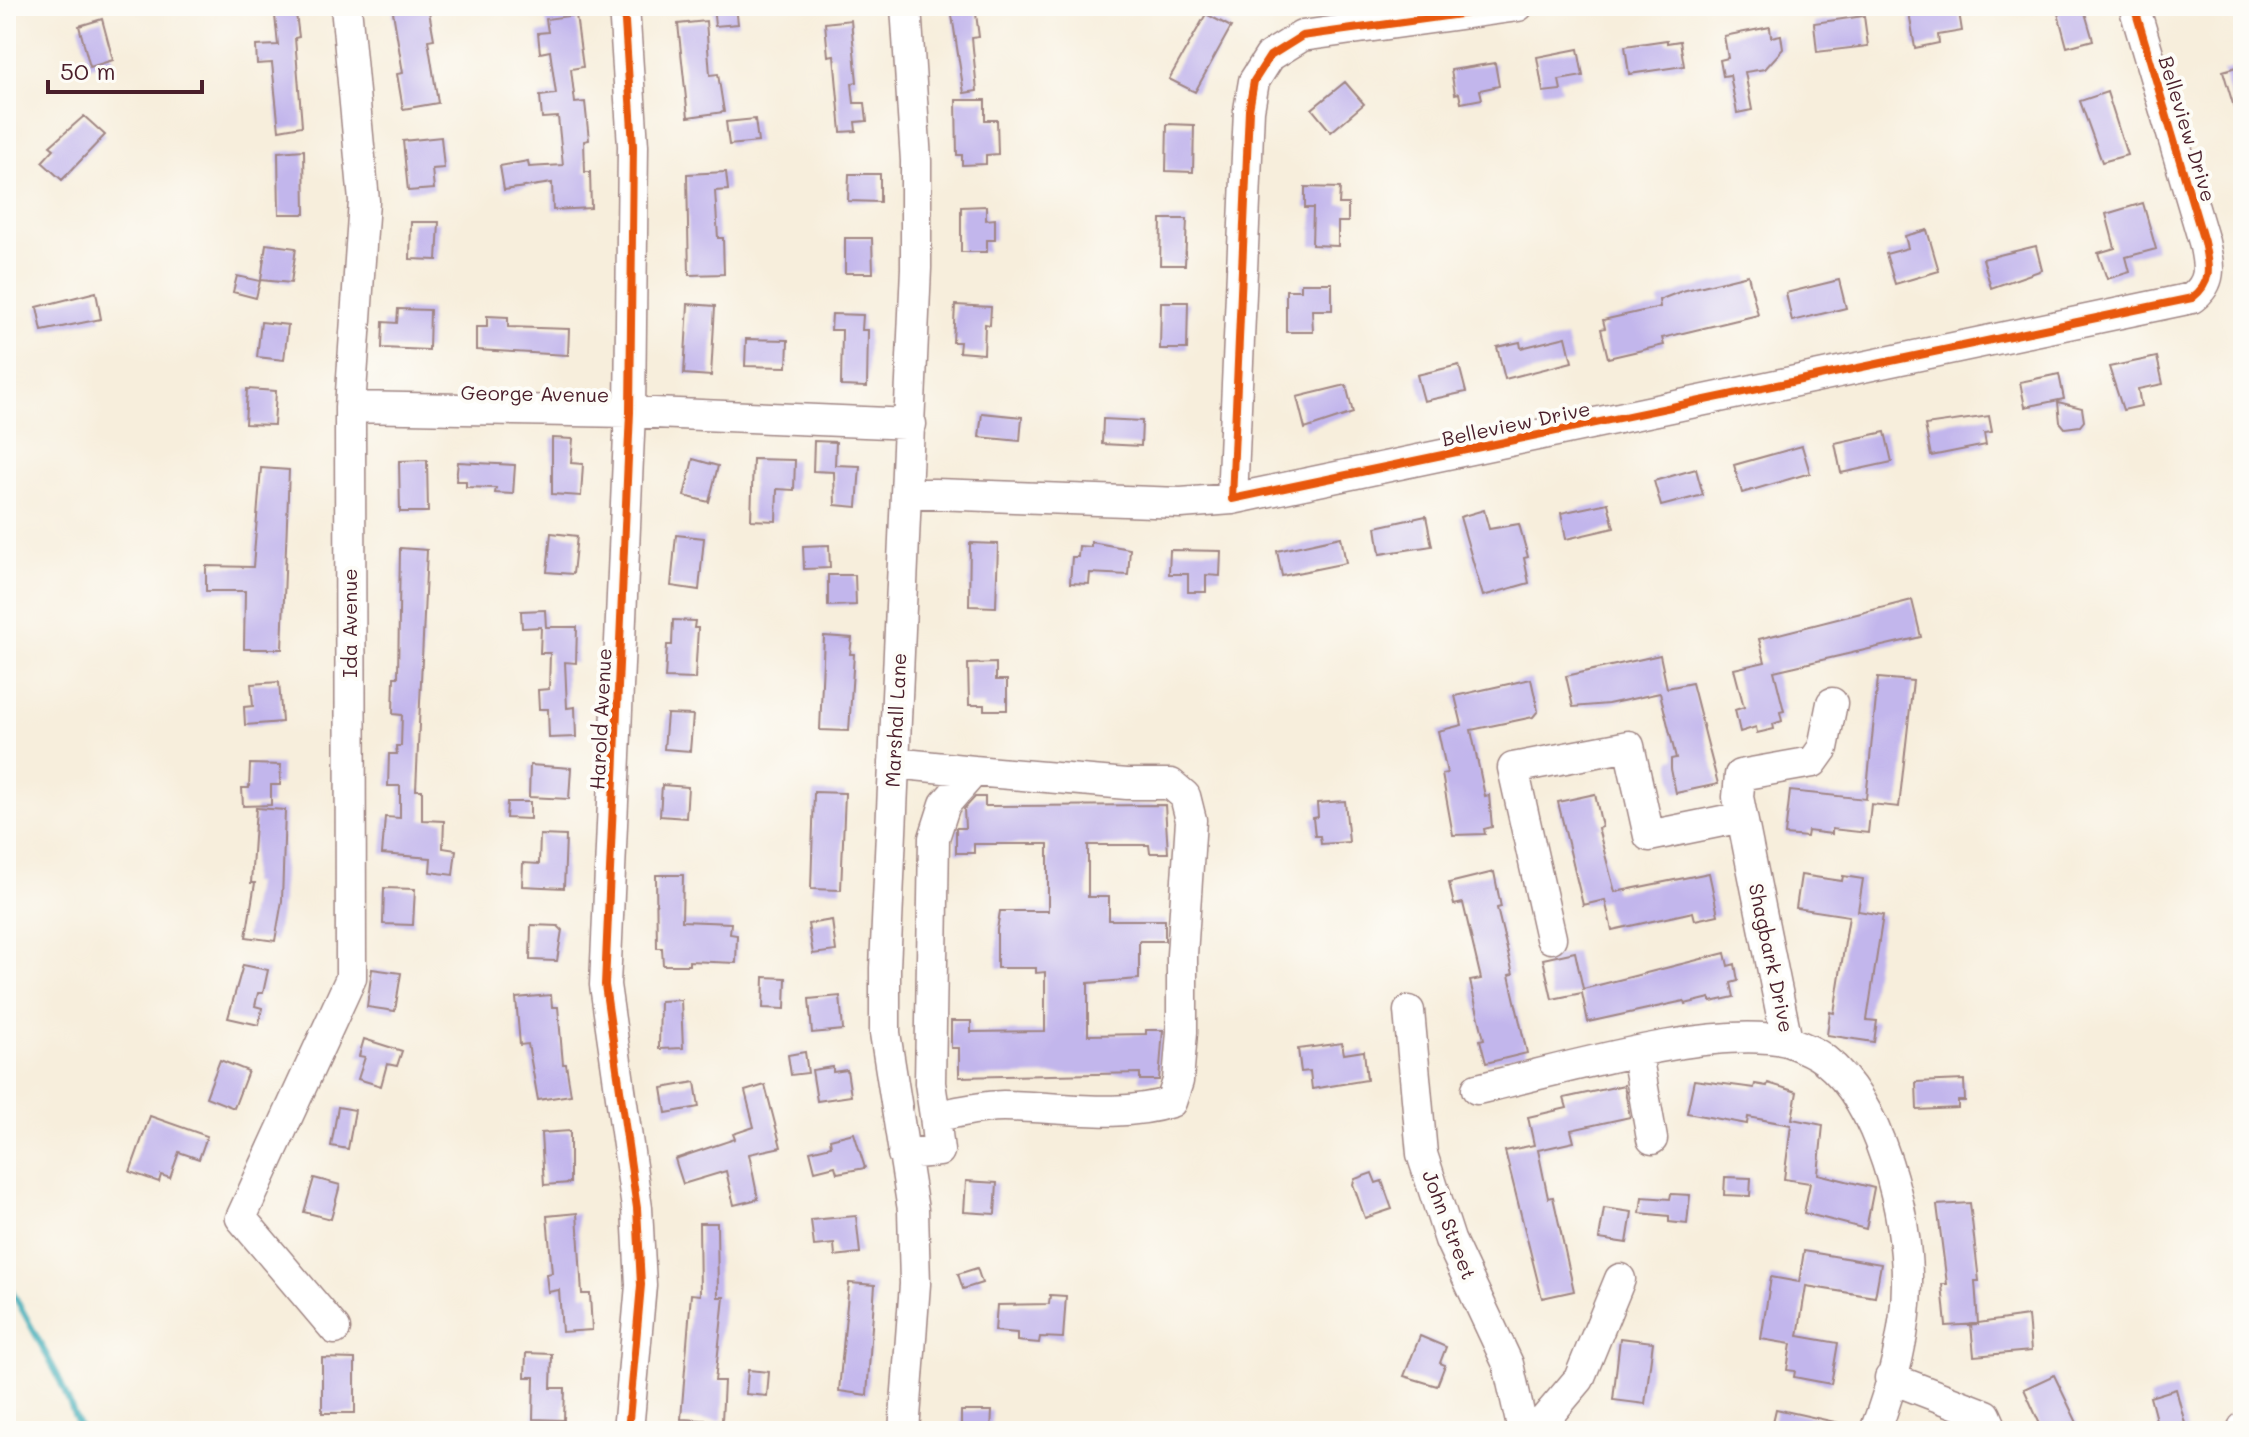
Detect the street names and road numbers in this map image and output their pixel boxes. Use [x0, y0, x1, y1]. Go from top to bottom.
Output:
street label: Belleview Drive [2153, 53, 2222, 205]
street label: George Avenue [460, 379, 610, 407]
street label: Belleview Drive [1439, 395, 1592, 451]
street label: Ida Avenue [336, 568, 362, 678]
street label: Harold Avenue [583, 647, 617, 790]
street label: Marshall Lane [878, 652, 912, 788]
street label: Shagbark Drive [1743, 881, 1800, 1035]
street label: John Street [1417, 1166, 1483, 1283]

